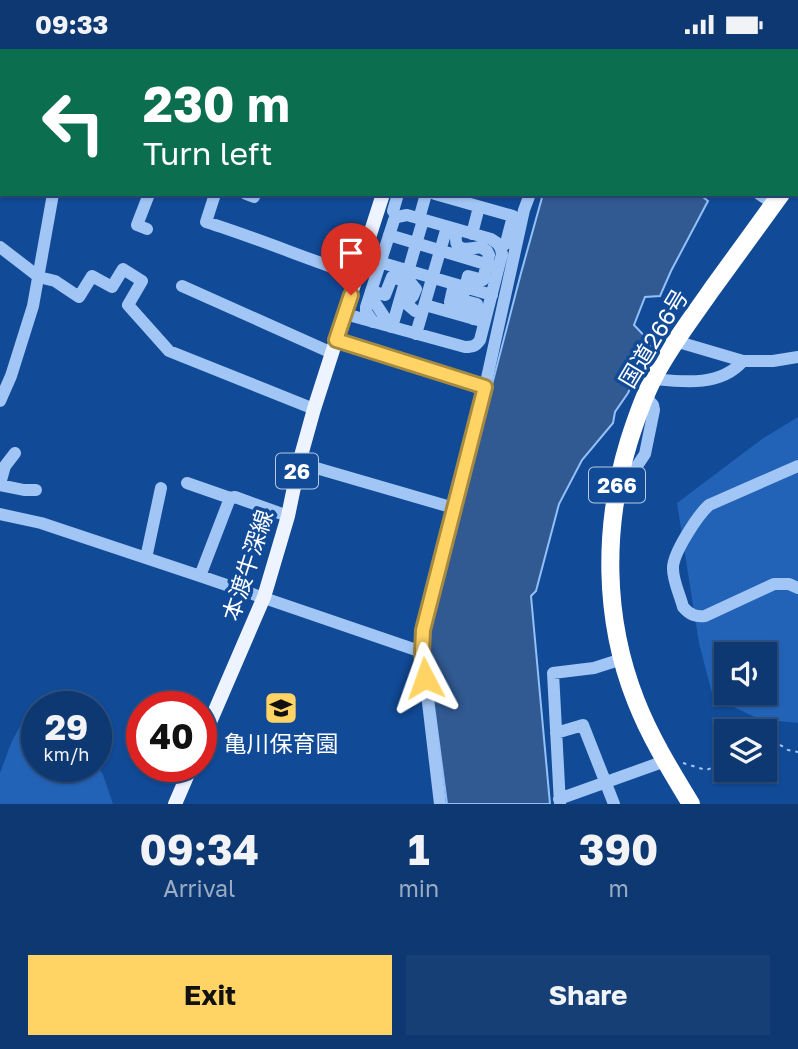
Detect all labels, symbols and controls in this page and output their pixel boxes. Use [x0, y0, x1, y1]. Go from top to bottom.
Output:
text: 09:33 [35, 9, 108, 40]
text: 230 m [143, 74, 290, 133]
icon: left [28, 77, 119, 168]
text: Turn left [143, 134, 272, 172]
pin [321, 223, 381, 295]
icon: arrive [332, 234, 370, 272]
street label: 国道266号 [613, 284, 693, 392]
road number: 26 [276, 453, 318, 489]
road number: 266 [589, 467, 645, 502]
street label: 本渡牛深線 [216, 506, 278, 624]
position arrow [388, 641, 462, 715]
map controls [714, 642, 777, 782]
button: sound [714, 642, 777, 705]
school or university icon: 亀川保育園 [262, 689, 300, 727]
speed limit sign: 40 [126, 691, 217, 782]
text: 29 [45, 706, 88, 748]
button: layers [714, 719, 777, 782]
place label: 亀川保育園 [224, 729, 339, 757]
text: km/h [44, 743, 89, 765]
text: 09:34 [140, 824, 259, 874]
text: 1 [408, 824, 430, 874]
text: 390 [579, 824, 658, 874]
text: Arrival [163, 874, 235, 902]
text: min [399, 874, 439, 902]
text: m [608, 874, 629, 902]
button: Exit [28, 955, 392, 1035]
button: Share [406, 955, 770, 1035]

